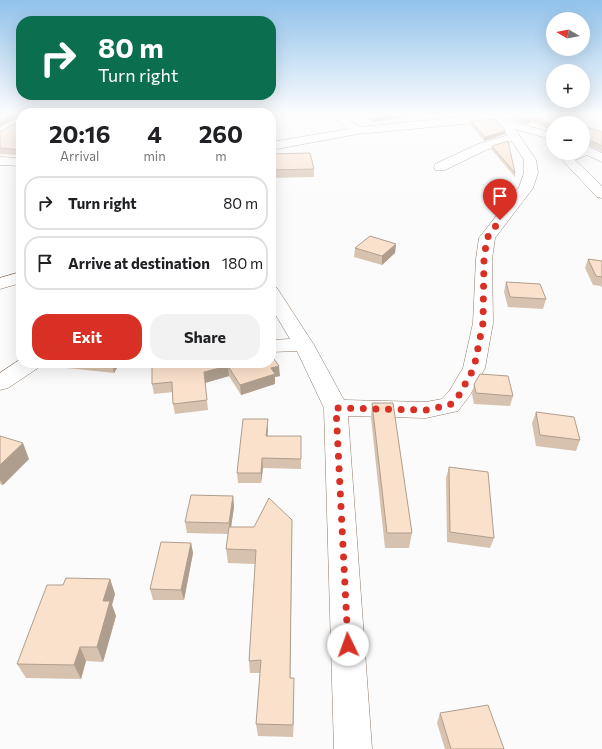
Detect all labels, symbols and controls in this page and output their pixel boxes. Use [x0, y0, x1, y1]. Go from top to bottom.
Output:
north arrow [546, 12, 590, 56]
map controls [546, 12, 590, 160]
text: 80 m [98, 30, 164, 64]
icon: right [32, 32, 84, 84]
text: Turn right [98, 64, 178, 86]
button: + [546, 64, 590, 108]
button: − [546, 116, 590, 160]
text: 20:16 [49, 119, 111, 148]
text: 4 [147, 119, 162, 148]
text: 260 [199, 119, 243, 148]
text: Arrival [60, 148, 99, 164]
text: min [144, 148, 166, 164]
text: m [215, 148, 226, 164]
pin [483, 179, 517, 220]
icon: arrive [489, 185, 511, 207]
icon: right [34, 192, 56, 214]
text: Turn right [68, 194, 137, 212]
text: 80 m [223, 194, 258, 212]
icon: arrive [34, 252, 56, 274]
text: Arrive at destination [68, 254, 210, 272]
text: 180 m [222, 254, 263, 272]
button: Exit [32, 314, 142, 360]
button: Share [150, 314, 260, 360]
position arrow [327, 624, 369, 666]

